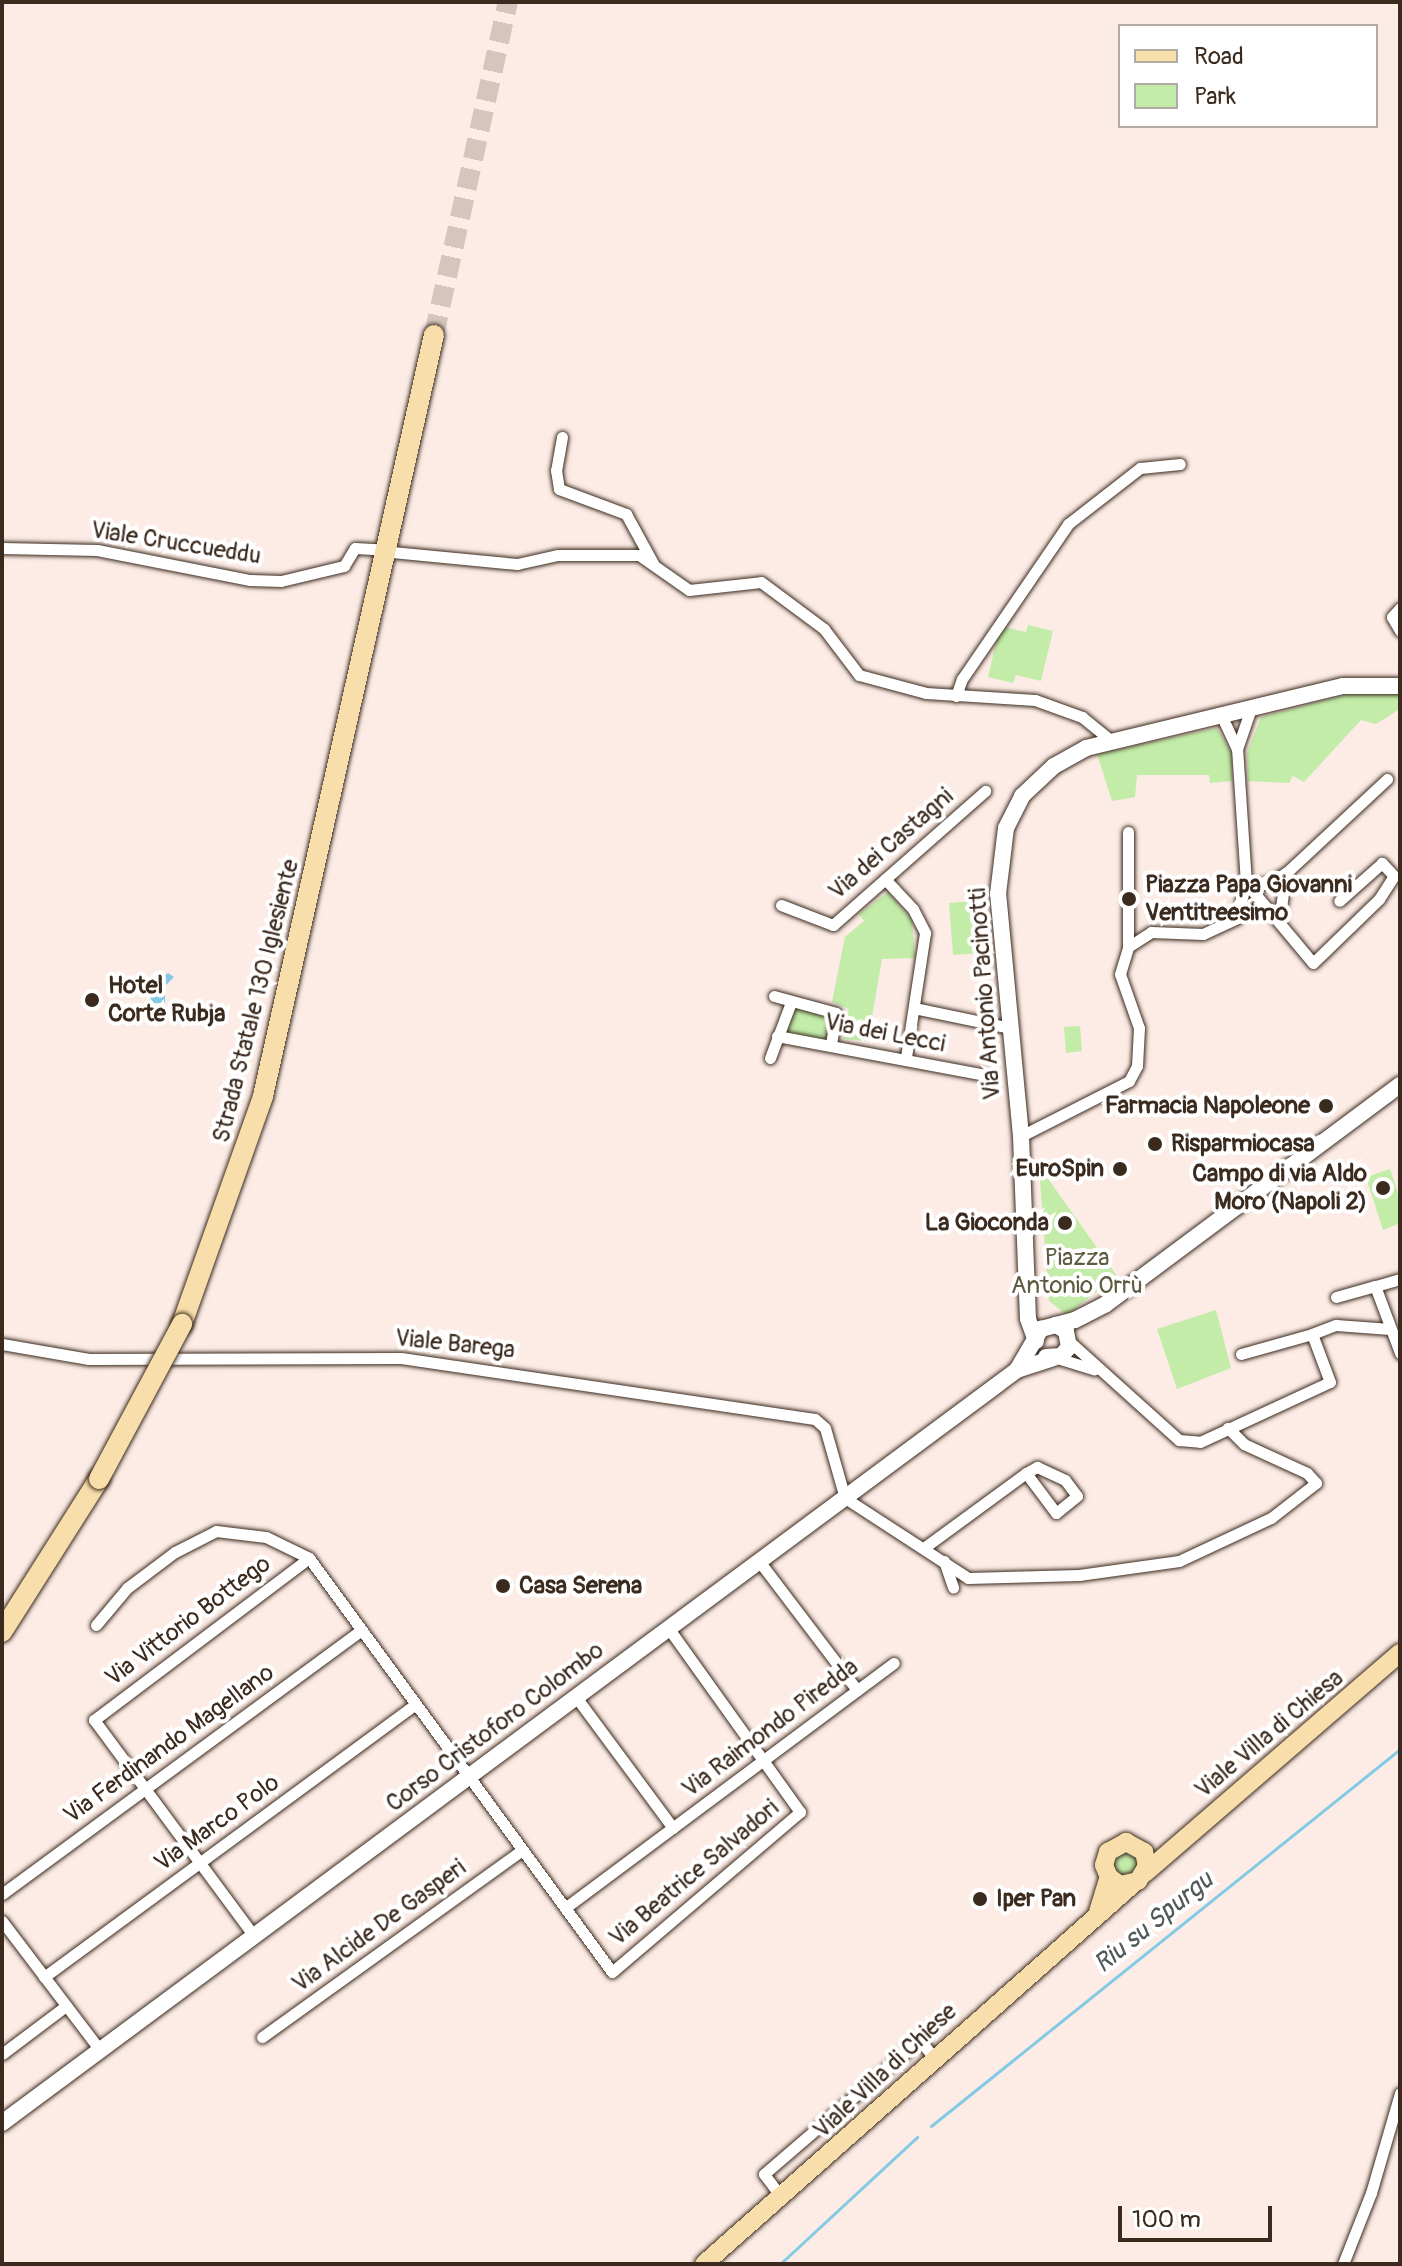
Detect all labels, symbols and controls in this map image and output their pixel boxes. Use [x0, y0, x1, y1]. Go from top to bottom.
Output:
legend [1118, 24, 1378, 128]
text: Road [1194, 42, 1244, 71]
text: Park [1194, 82, 1236, 111]
street label: Viale Cruccueddu [89, 515, 263, 571]
street label: Via dei Castagni [823, 782, 959, 906]
street label: Strada Statale 130 Iglesiente [207, 856, 305, 1146]
place label: Piazza Papa Giovanni Ventitreesimo [1145, 871, 1352, 927]
street label: Via Antonio Pacinotti [963, 887, 1007, 1101]
marker: Piazza Papa Giovanni Ventitreesimo [1120, 890, 1138, 908]
place label: Hotel Corte Rubja [108, 972, 225, 1028]
marker: Hotel Corte Rubja [83, 991, 101, 1009]
street label: Via dei Lecci [822, 1007, 948, 1059]
place label: Farmacia Napoleone [1105, 1092, 1310, 1120]
marker: Farmacia Napoleone [1317, 1097, 1335, 1115]
place label: Risparmiocasa [1171, 1130, 1315, 1158]
marker: Risparmiocasa [1146, 1135, 1164, 1153]
place label: EuroSpin [1016, 1155, 1104, 1183]
marker: EuroSpin [1111, 1160, 1129, 1178]
place label: Campo di via Aldo Moro (Napoli 2) [1192, 1160, 1367, 1216]
marker: Campo di via Aldo Moro (Napoli 2) [1374, 1179, 1392, 1197]
place label: La Gioconda [925, 1209, 1049, 1237]
marker: La Gioconda [1056, 1214, 1074, 1232]
park label: Piazza Antonio Orrù [1011, 1244, 1143, 1300]
street label: Viale Barega [394, 1323, 516, 1365]
street label: Via Vittorio Bottego [100, 1549, 276, 1693]
place label: Casa Serena [519, 1572, 642, 1600]
marker: Casa Serena [494, 1577, 512, 1595]
street label: Corso Cristoforo Colombo [381, 1636, 609, 1818]
street label: Via Raimondo Piredda [676, 1652, 864, 1804]
street label: Via Ferdinando Magellano [58, 1658, 280, 1830]
street label: Viale Villa di Chiesa [1189, 1664, 1349, 1804]
street label: Via Marco Polo [149, 1768, 285, 1878]
street label: Via Beatrice Salvadori [603, 1794, 785, 1952]
street label: Via Alcide De Gasperi [287, 1853, 471, 1999]
water label: Riu su Spurgu [1088, 1866, 1220, 1980]
place label: Iper Pan [996, 1885, 1076, 1913]
marker: Iper Pan [971, 1890, 989, 1908]
street label: Viale Villa di Chiese [807, 1997, 963, 2145]
scale bar [1122, 2190, 1276, 2240]
text: 100 m [1132, 2205, 1201, 2234]

